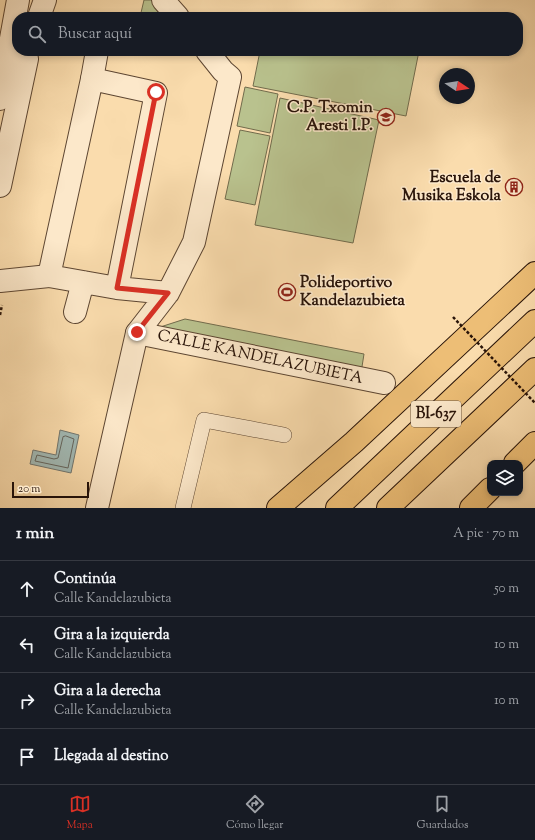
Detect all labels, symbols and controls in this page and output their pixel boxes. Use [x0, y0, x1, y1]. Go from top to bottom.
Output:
search box [12, 12, 523, 56]
icon: search [26, 23, 48, 45]
text: Buscar aquí [58, 24, 132, 45]
north arrow [439, 68, 475, 104]
route start [147, 83, 165, 101]
place label: C.P. Txomin Aresti I.P. [287, 97, 374, 138]
school or university icon: C.P. Txomin Aresti I.P. [376, 107, 396, 127]
place label: Escuela de Musika Eskola [402, 167, 502, 208]
building icon: Escuela de Musika Eskola [504, 177, 524, 197]
place label: Polideportivo Kandelazubieta [300, 272, 406, 313]
sports icon: Polideportivo Kandelazubieta [277, 282, 297, 302]
route end [128, 323, 146, 341]
street label: CALLE KANDELAZUBIETA [155, 325, 365, 391]
road number: BI-637 [411, 401, 461, 427]
map controls [487, 460, 523, 496]
button: layers [487, 460, 523, 496]
scale bar [12, 480, 89, 499]
text: 20 m [18, 481, 40, 497]
text: 1 min [16, 522, 54, 546]
text: A pie · 70 m [453, 525, 519, 543]
text: Continúa [54, 569, 116, 590]
icon: ahead [16, 578, 38, 600]
text: 50 m [494, 580, 519, 598]
text: Calle Kandelazubieta [54, 590, 171, 608]
text: Gira a la izquierda [54, 625, 170, 646]
icon: left [16, 634, 38, 656]
text: 10 m [494, 636, 519, 654]
text: Calle Kandelazubieta [54, 646, 171, 664]
text: Gira a la derecha [54, 681, 161, 702]
icon: right [16, 690, 38, 712]
text: 10 m [494, 692, 519, 710]
text: Calle Kandelazubieta [54, 702, 171, 720]
icon: arrive [16, 746, 38, 768]
text: Llegada al destino [54, 746, 169, 767]
tab: Mapa [67, 793, 93, 833]
tab: Cómo llegar [226, 793, 283, 833]
tab: Guardados [416, 793, 468, 833]

